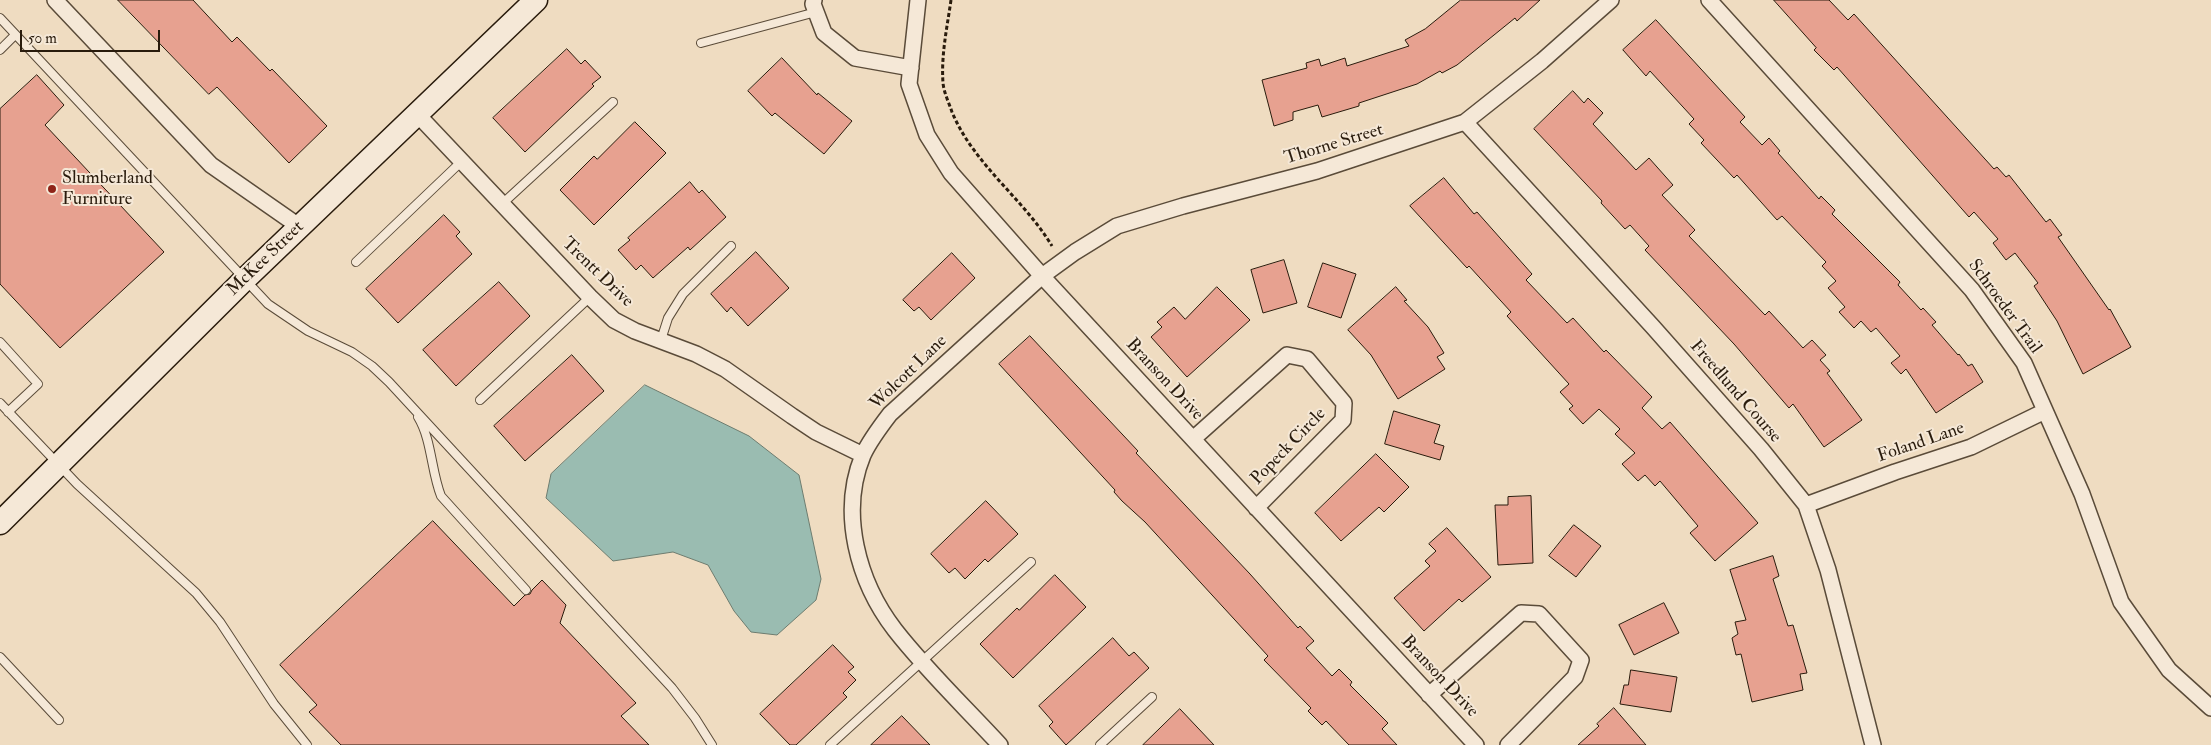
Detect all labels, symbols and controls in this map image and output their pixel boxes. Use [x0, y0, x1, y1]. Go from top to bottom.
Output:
scale bar [22, 20, 162, 52]
text: 50 m [28, 29, 57, 48]
street label: Thorne Street [1282, 120, 1386, 170]
place label: Slumberland Furniture [62, 168, 153, 210]
marker: Slumberland Furniture [46, 183, 58, 195]
street label: McKee Street [223, 217, 309, 301]
street label: Trentt Drive [557, 233, 637, 313]
street label: Schroeder Trail [1963, 256, 2045, 358]
street label: Wolcott Lane [866, 331, 952, 415]
street label: Branson Drive [1121, 335, 1207, 425]
street label: Freedlund Course [1685, 336, 1785, 448]
street label: Popeck Circle [1247, 404, 1331, 490]
street label: Foland Lane [1875, 418, 1967, 468]
street label: Branson Drive [1396, 632, 1482, 722]

